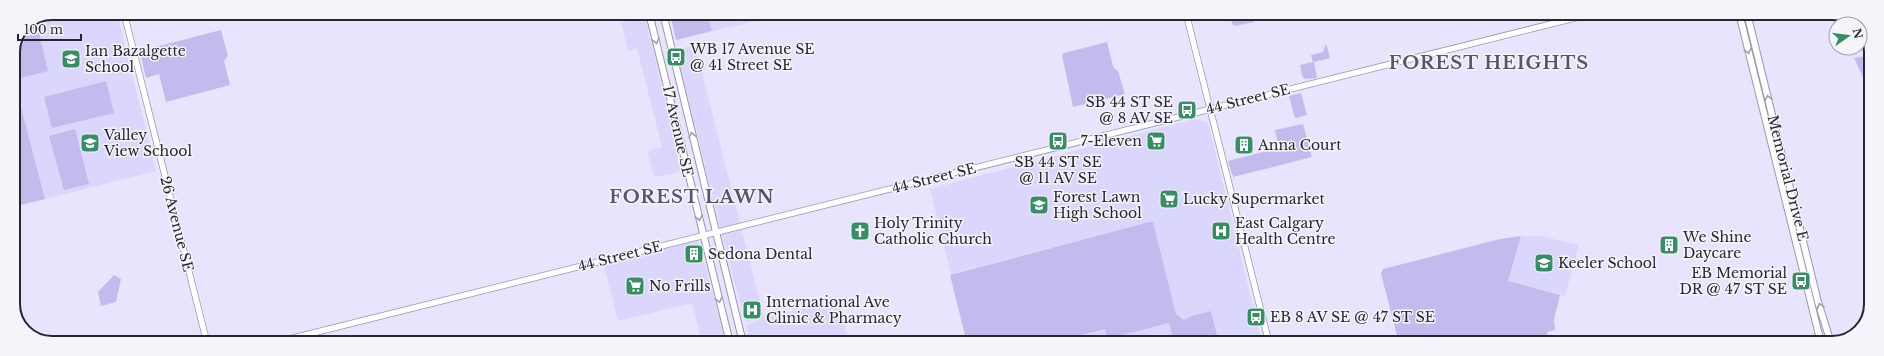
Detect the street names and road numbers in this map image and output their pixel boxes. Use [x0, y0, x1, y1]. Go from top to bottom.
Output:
street label: 44 Street SE [1204, 80, 1292, 118]
street label: 17 Avenue SE [659, 84, 697, 178]
street label: Memorial Drive E [1764, 113, 1812, 243]
street label: 44 Street SE [890, 159, 978, 197]
street label: 26 Avenue SE [156, 174, 198, 274]
street label: 44 Street SE [576, 237, 664, 275]

